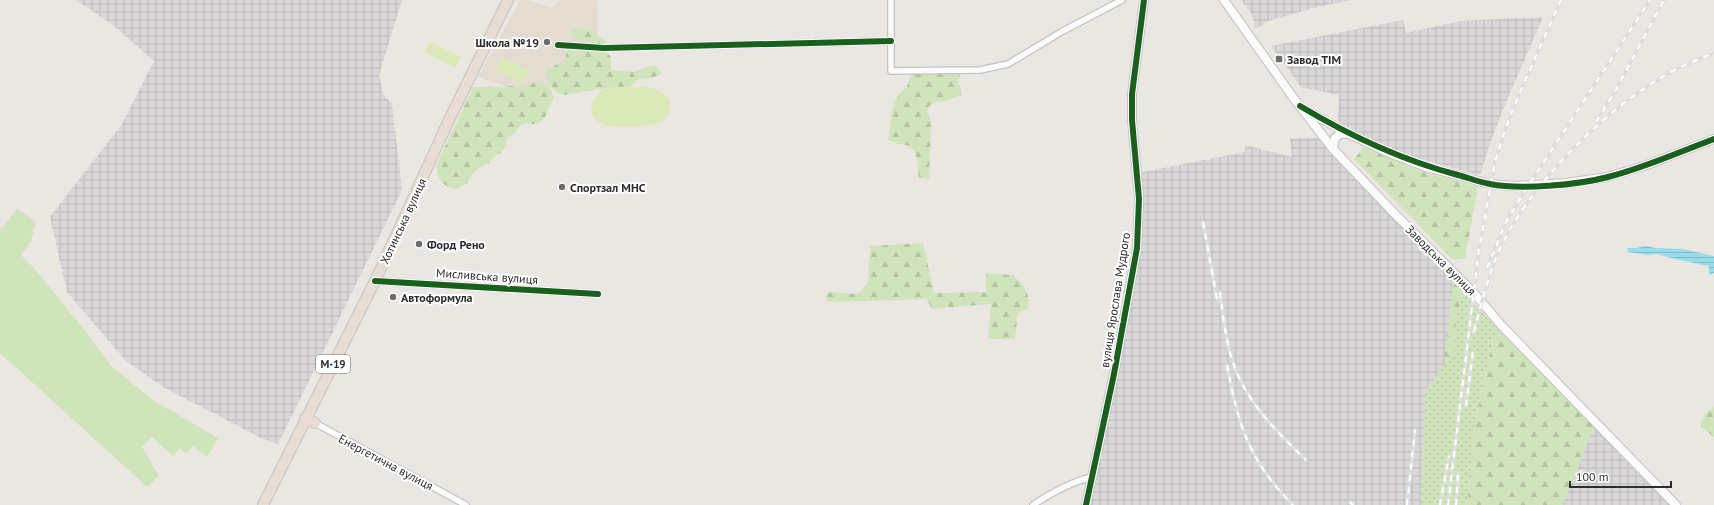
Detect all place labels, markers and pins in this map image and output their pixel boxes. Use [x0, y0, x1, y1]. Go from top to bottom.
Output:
place label: Школа №19 [475, 35, 539, 50]
marker: Школа №19 [542, 37, 552, 47]
place label: Завод ТІМ [1287, 52, 1341, 67]
marker: Завод ТІМ [1274, 54, 1284, 64]
place label: Спортзал МНС [570, 180, 646, 195]
marker: Спортзал МНС [557, 182, 567, 192]
place label: Форд Рено [427, 237, 485, 252]
marker: Форд Рено [414, 239, 424, 249]
place label: Автоформула [401, 290, 473, 305]
marker: Автоформула [388, 292, 398, 302]

